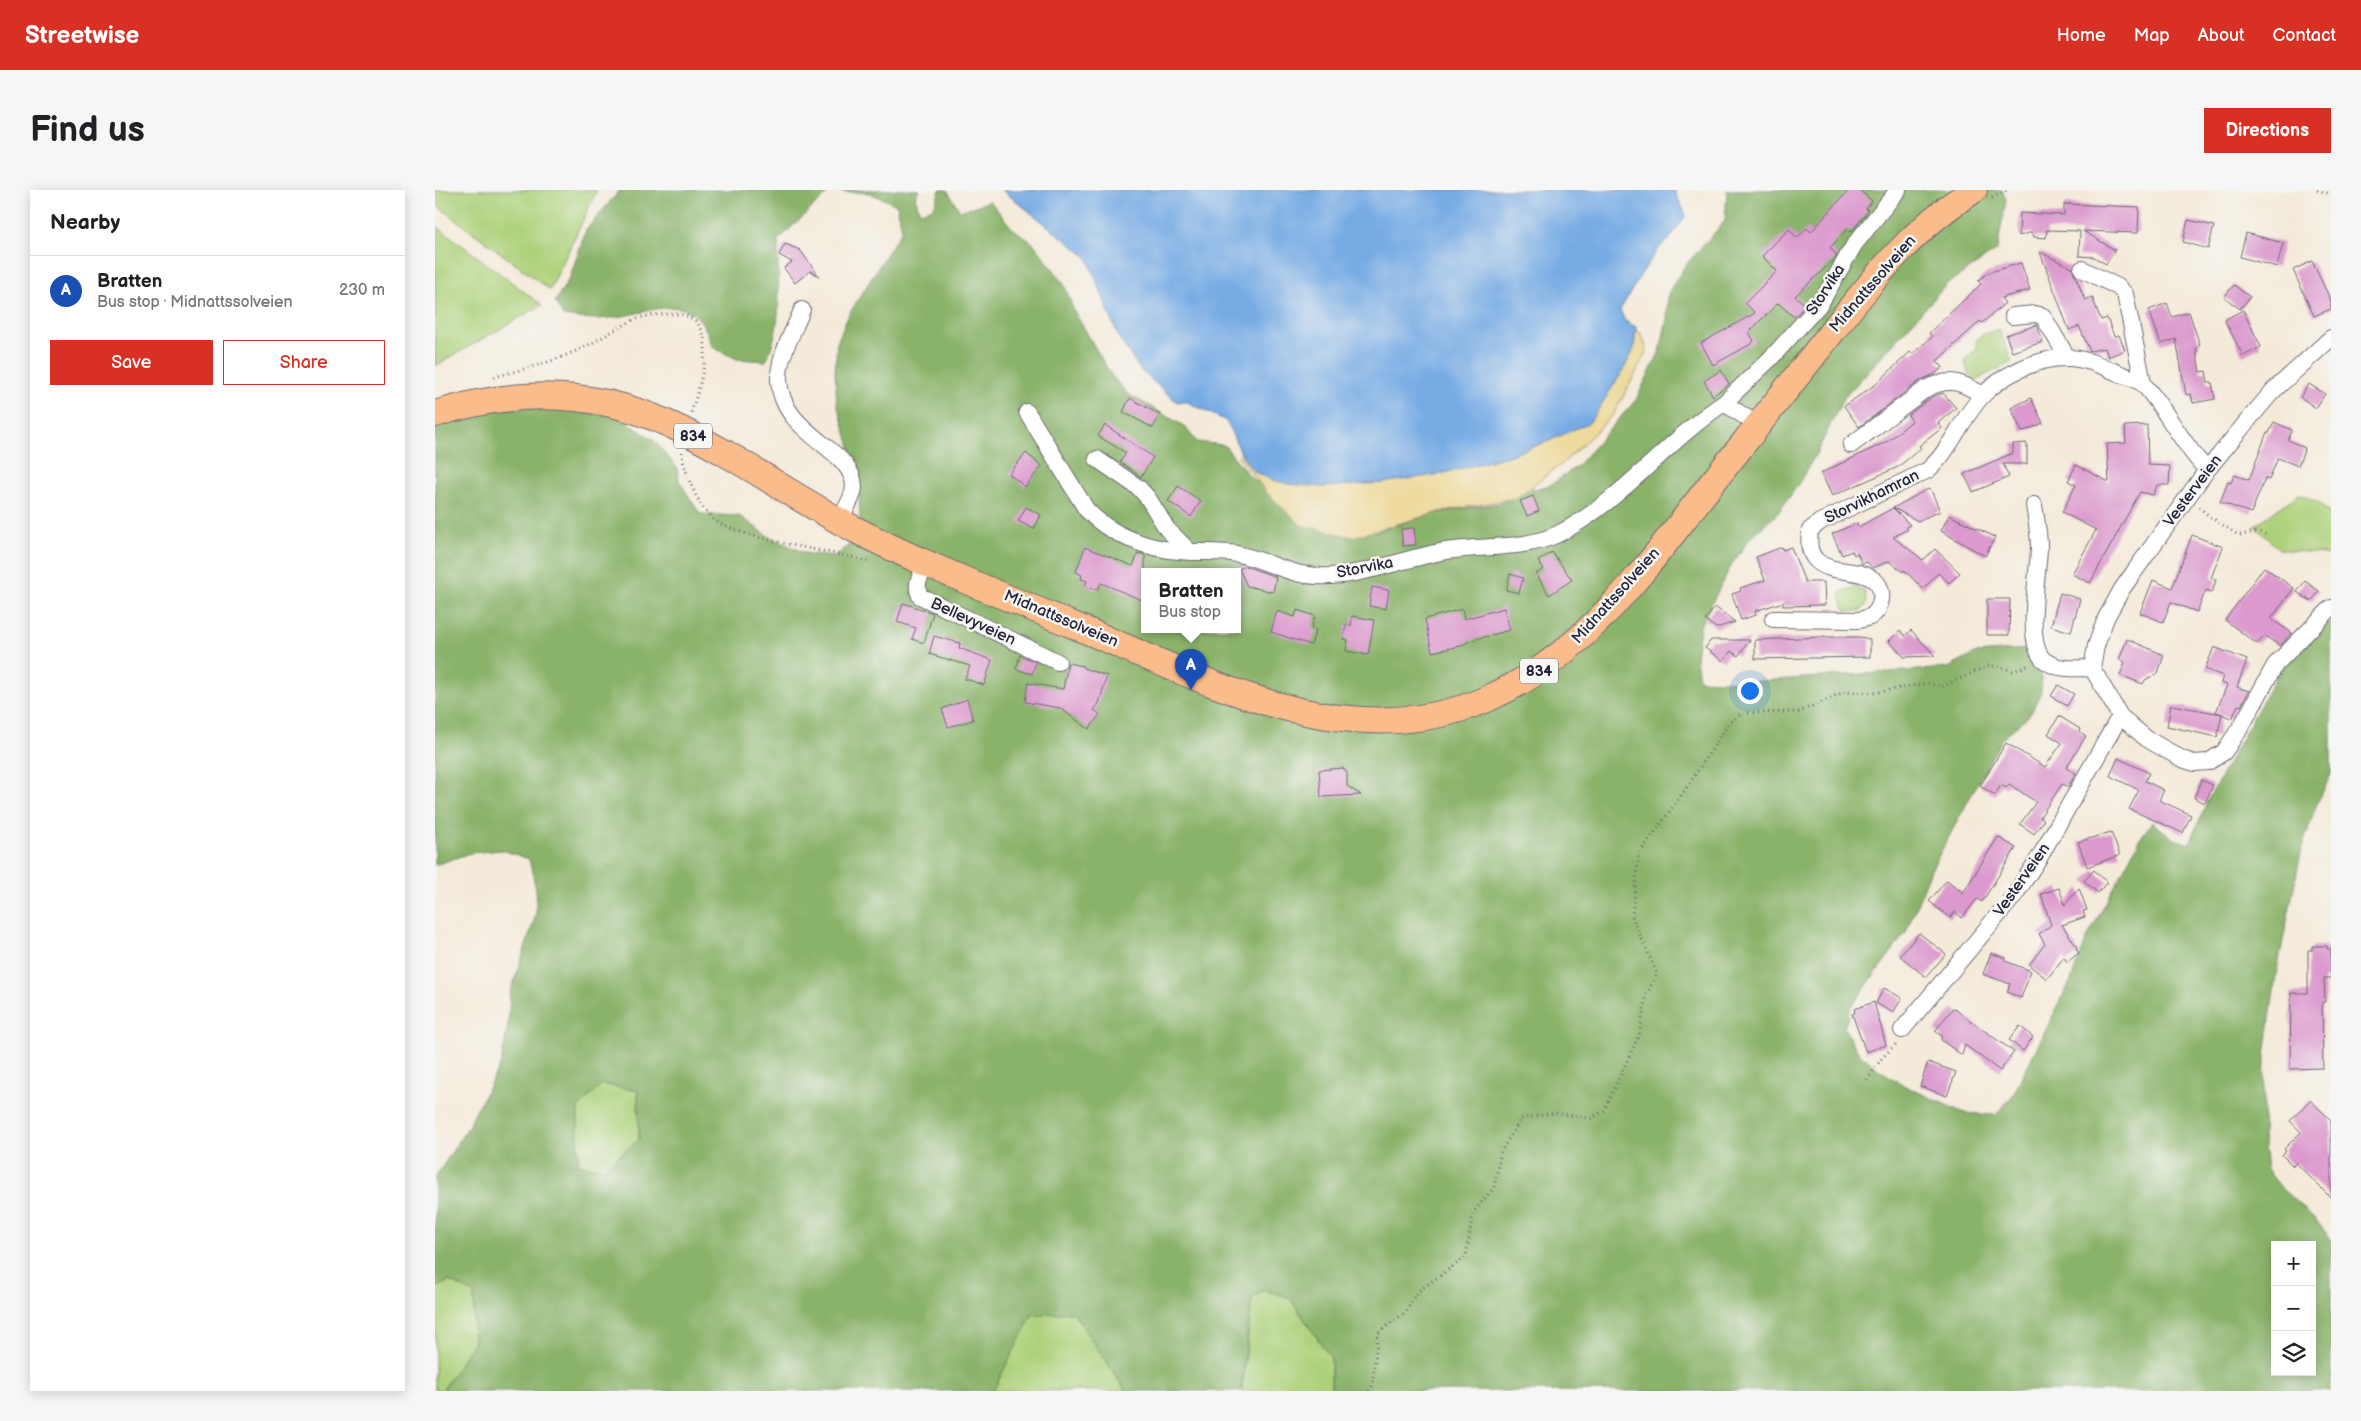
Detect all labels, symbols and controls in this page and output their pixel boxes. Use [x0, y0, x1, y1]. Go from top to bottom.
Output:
text: Streetwise [25, 21, 139, 50]
text: Home [2057, 25, 2106, 46]
text: Map [2134, 25, 2170, 46]
text: About [2198, 25, 2245, 46]
text: Contact [2273, 25, 2336, 46]
button: Directions [2204, 108, 2331, 153]
text: Find us [30, 109, 145, 152]
text: Nearby [50, 210, 120, 235]
street label: Midnattssolveien [1826, 232, 1920, 336]
street label: Storvika [1803, 261, 1849, 319]
text: Bratten [97, 270, 162, 293]
text: A [61, 281, 71, 300]
text: 230 m [339, 281, 385, 300]
text: Bus stop · Midnattssolveien [97, 293, 292, 312]
button: Save [50, 340, 213, 385]
button: Share [223, 340, 385, 385]
road number: 834 [674, 424, 712, 448]
street label: Vesterveien [2160, 451, 2226, 531]
street label: Storvikhamran [1822, 466, 1922, 528]
street label: Midnattssolveien [1568, 544, 1664, 648]
street label: Storvika [1335, 553, 1395, 583]
popup [1141, 568, 1241, 633]
text: Bratten [1158, 580, 1224, 603]
street label: Midnattssolveien [1001, 586, 1121, 652]
street label: Bellevyveien [927, 594, 1019, 650]
text: Bus stop [1158, 603, 1221, 622]
pin: A [1175, 649, 1207, 690]
road number: 834 [1520, 658, 1558, 684]
your location [1737, 678, 1763, 704]
street label: Vesterveien [1990, 840, 2054, 920]
map controls [2271, 1241, 2316, 1376]
button: + [2271, 1241, 2316, 1286]
button: − [2271, 1286, 2316, 1331]
button: layers [2271, 1331, 2316, 1376]

